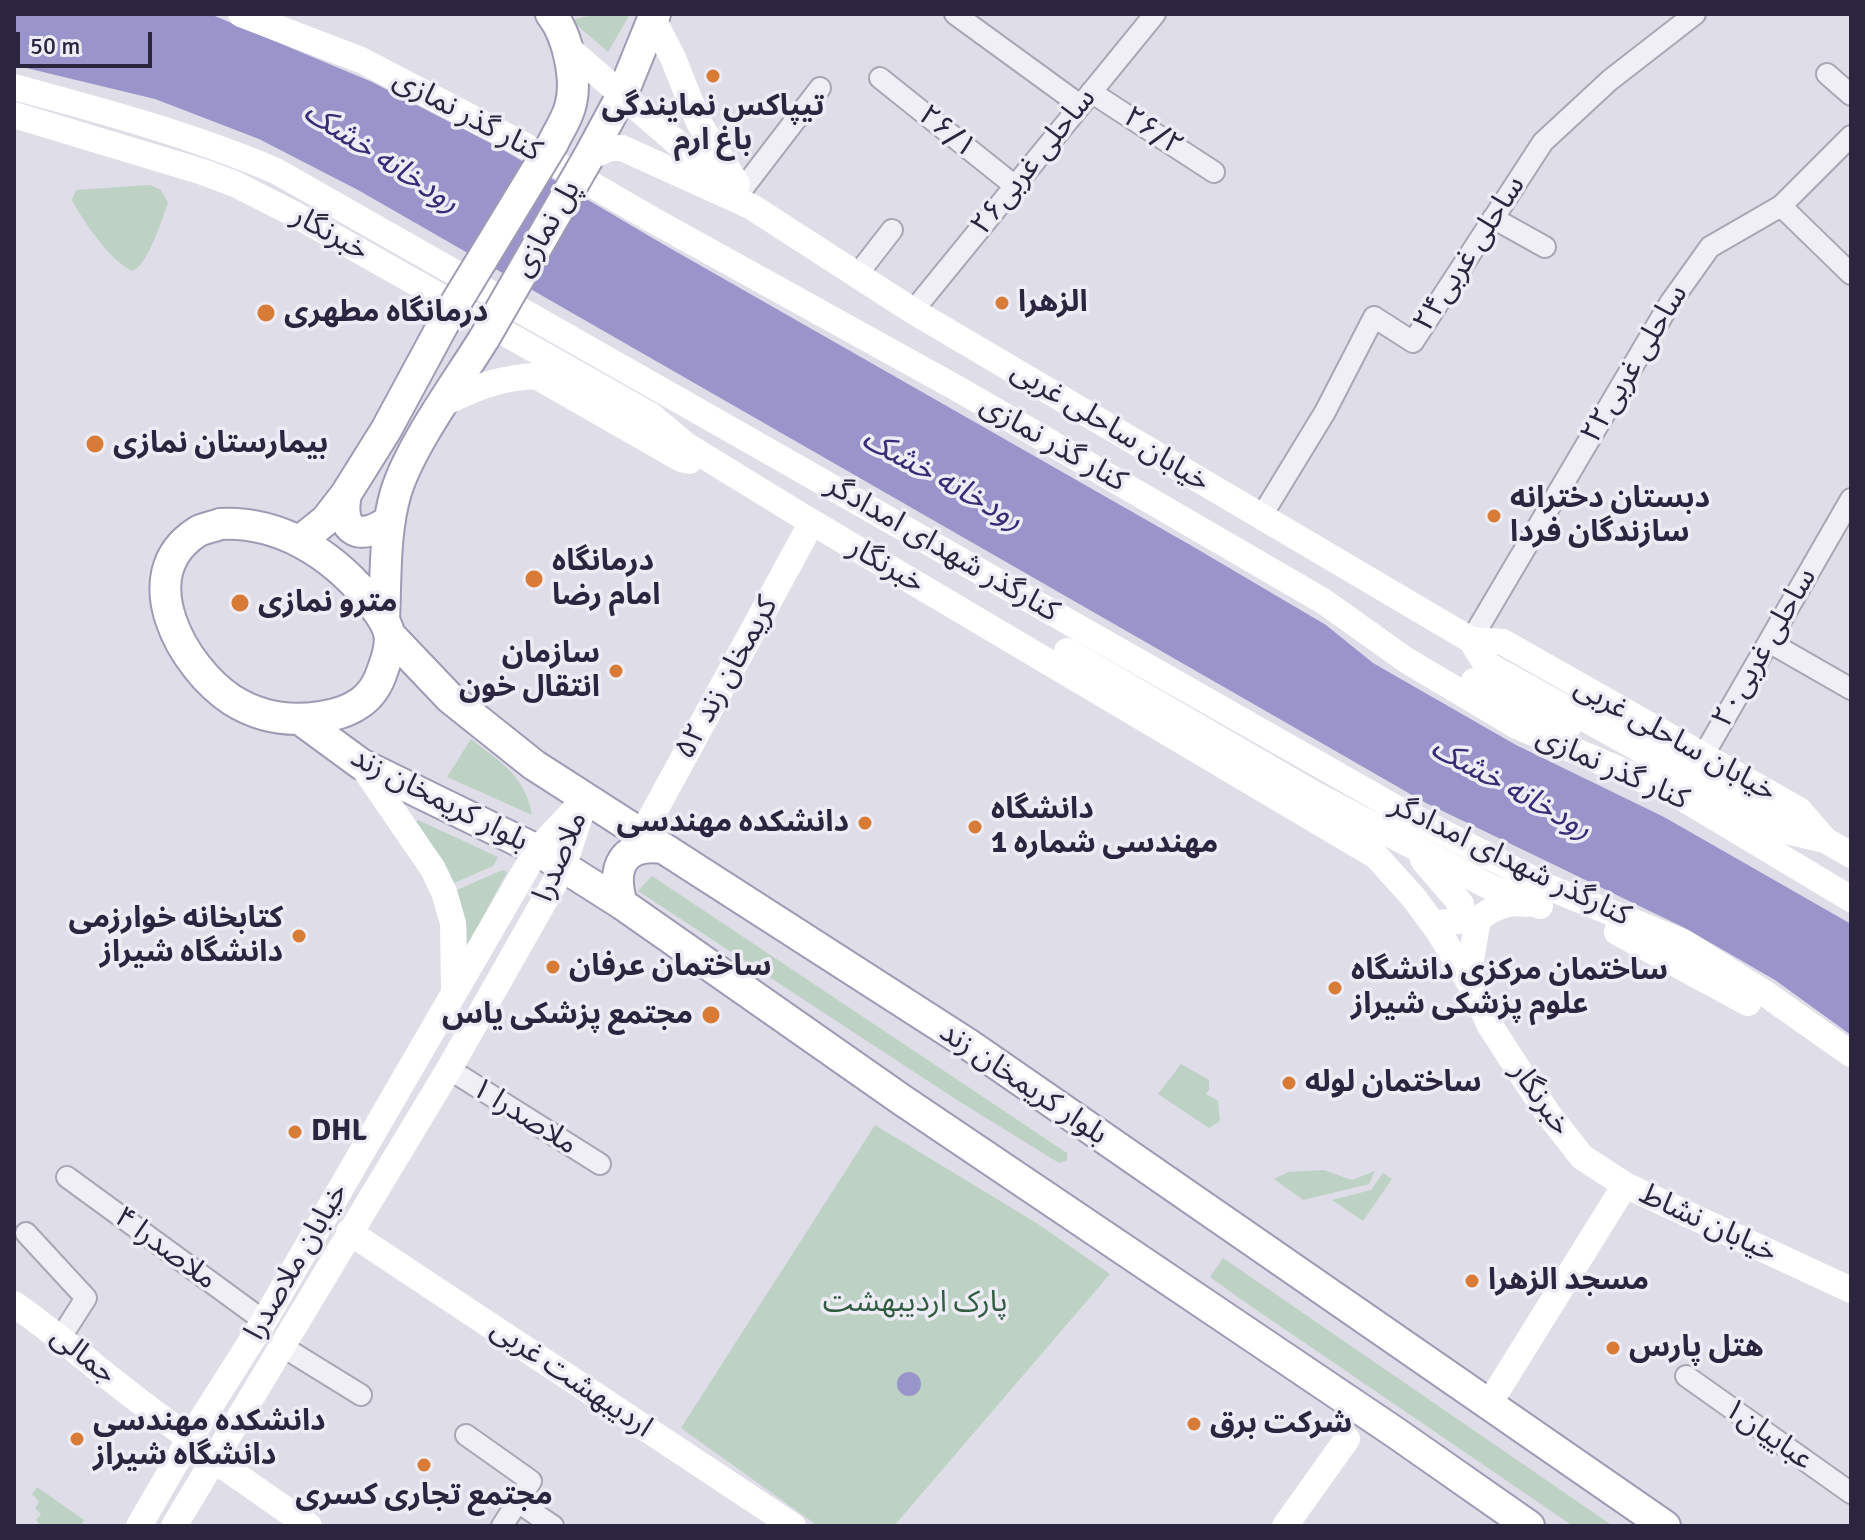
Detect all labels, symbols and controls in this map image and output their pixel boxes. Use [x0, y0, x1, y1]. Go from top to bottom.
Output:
scale bar [20, 16, 156, 66]
text: 50 m [30, 31, 80, 61]
street label: کنار گذر نمازی [387, 62, 547, 170]
marker: تیپاکس نمایندگی باغ ارم [704, 67, 722, 85]
street label: ساحلی غربی۲۶ [964, 81, 1104, 243]
place label: تیپاکس نمایندگی باغ ارم [601, 89, 825, 160]
water label: رودخانه خشک [296, 93, 466, 223]
street label: ۲۶/۱ [911, 98, 983, 166]
street label: ۲۶/۲ [1116, 99, 1190, 165]
street label: ساحلی غربی۲۴ [1406, 169, 1534, 339]
street label: پل نمازی [505, 174, 589, 284]
street label: خبرنگار [285, 198, 375, 270]
street label: ساحلی غربی۲۲ [1574, 278, 1696, 450]
place label: الزهرا [1018, 285, 1088, 321]
marker: الزهرا [993, 294, 1011, 312]
place label: درمانگاه مطهری [284, 295, 488, 331]
marker: درمانگاه مطهری [255, 302, 277, 324]
street label: خیابان ساحلی غربی [1004, 354, 1216, 500]
street label: کنار گذر نمازی [973, 388, 1133, 500]
water label: رودخانه خشک [855, 420, 1029, 540]
place label: بیمارستان نمازی [113, 426, 328, 462]
marker: بیمارستان نمازی [84, 433, 106, 455]
street label: کنارگذر شهدای امدادگر [819, 468, 1065, 630]
place label: دبستان دخترانه سازندگان فردا [1510, 481, 1710, 552]
marker: دبستان دخترانه سازندگان فردا [1485, 507, 1503, 525]
street label: خبرنگار [841, 530, 931, 602]
place label: درمانگاه امام رضا [552, 544, 660, 614]
street label: ساحلی غربی۲۰ [1705, 562, 1825, 734]
marker: درمانگاه امام رضا [523, 568, 545, 590]
place label: مترو نمازی [258, 585, 397, 621]
street label: کریمخان زند ۵۲ [668, 591, 786, 765]
marker: مترو نمازی [229, 592, 251, 614]
place label: سازمان انتقال خون [459, 636, 600, 706]
marker: سازمان انتقال خون [607, 662, 625, 680]
street label: خیابان ساحلی غربی [1568, 670, 1782, 810]
street label: کنار گذر نمازی [1530, 719, 1694, 819]
water label: رودخانه خشک [1424, 729, 1598, 849]
street label: بلوار کریمخان زند [344, 740, 534, 860]
street label: کنارگذر شهدای امدادگر [1384, 787, 1636, 935]
place label: دانشگاه مهندسی شماره 1 [991, 792, 1218, 862]
place label: دانشکده مهندسی [616, 805, 849, 841]
street label: ملاصدرا [526, 807, 596, 907]
marker: دانشکده مهندسی [856, 814, 874, 832]
marker: دانشگاه مهندسی شماره 1 [966, 818, 984, 836]
place label: کتابخانه خوارزمی دانشگاه شیراز [69, 901, 283, 972]
marker: کتابخانه خوارزمی دانشگاه شیراز [290, 927, 308, 945]
place label: ساختمان عرفان [569, 949, 771, 985]
place label: ساختمان مرکزی دانشگاه علوم پزشکی شیراز [1351, 953, 1668, 1024]
marker: ساختمان عرفان [544, 958, 562, 976]
marker: ساختمان مرکزی دانشگاه علوم پزشکی شیراز [1326, 979, 1344, 997]
place label: مجتمع پزشکی یاس [442, 997, 693, 1033]
marker: مجتمع پزشکی یاس [700, 1004, 722, 1026]
street label: بلوار کریمخان زند [932, 1015, 1114, 1153]
street label: خبرنگار [1502, 1055, 1578, 1143]
place label: ساختمان لوله [1305, 1065, 1481, 1101]
street label: ۱ ملاصدرا [464, 1070, 584, 1164]
marker: ساختمان لوله [1280, 1074, 1298, 1092]
place label: DHL [311, 1114, 367, 1150]
marker: DHL [286, 1123, 304, 1141]
street label: خیابان ملاصدرا [237, 1177, 357, 1347]
street label: خیابان نشاط [1634, 1177, 1782, 1271]
street label: ۴ ملاصدرا [107, 1200, 223, 1298]
place label: مسجد الزهرا [1488, 1263, 1649, 1299]
marker: مسجد الزهرا [1463, 1272, 1481, 1290]
park label: پارک اردیبهشت [823, 1285, 1007, 1321]
street label: اردیبهشت غربی [483, 1312, 659, 1446]
street label: جمالی [43, 1319, 123, 1393]
place label: هتل پارس [1629, 1330, 1764, 1366]
marker: هتل پارس [1604, 1339, 1622, 1357]
street label: عباییان۱ [1716, 1391, 1820, 1479]
place label: دانشکده مهندسی دانشگاه شیراز [93, 1404, 326, 1474]
place label: شرکت برق [1210, 1406, 1352, 1442]
marker: شرکت برق [1185, 1415, 1203, 1433]
marker: دانشکده مهندسی دانشگاه شیراز [68, 1430, 86, 1448]
marker: مجتمع تجاری کسری [415, 1456, 433, 1474]
place label: مجتمع تجاری کسری [295, 1478, 553, 1514]

